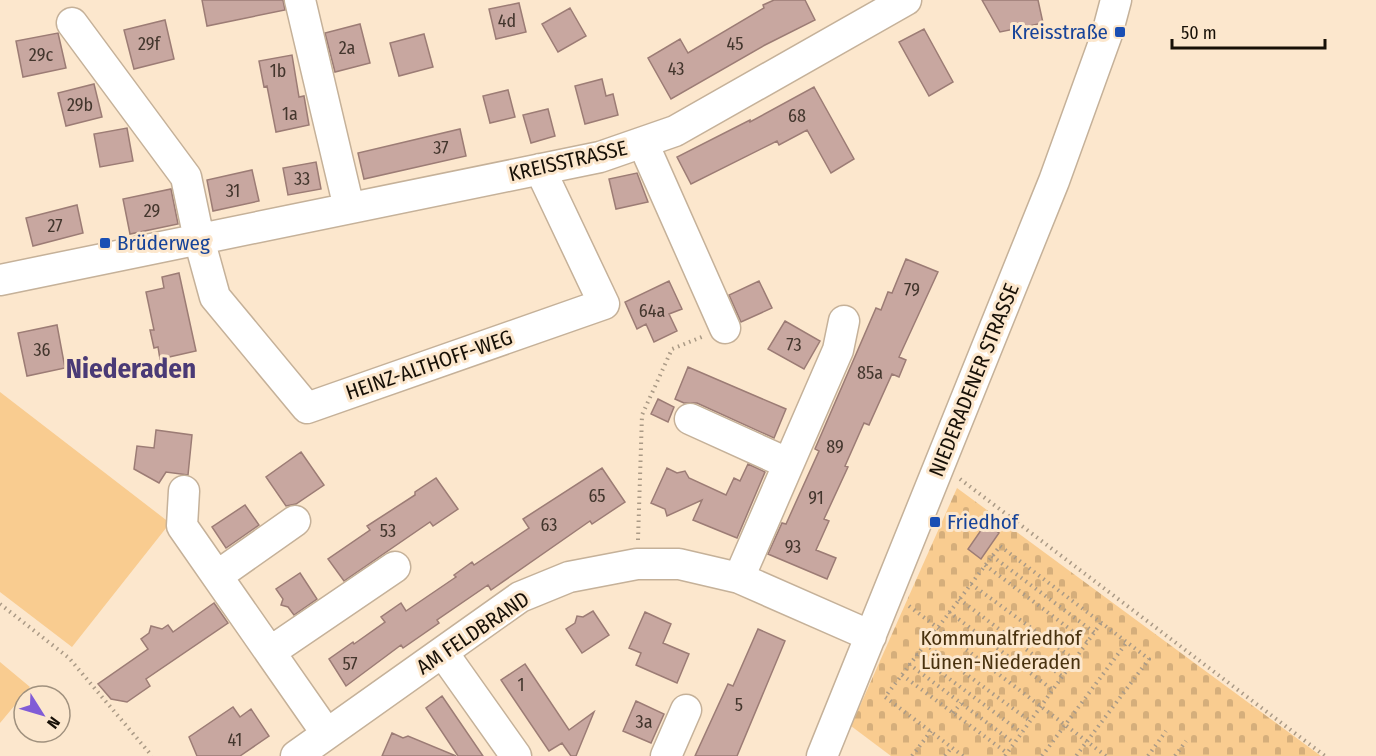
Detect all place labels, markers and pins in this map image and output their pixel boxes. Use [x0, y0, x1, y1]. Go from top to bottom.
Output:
place label: Kreisstraße [1011, 19, 1108, 45]
marker: Kreisstraße [1113, 25, 1127, 39]
place label: Brüderweg [117, 230, 210, 256]
marker: Brüderweg [98, 236, 112, 250]
place label: Friedhof [947, 509, 1020, 535]
marker: Friedhof [928, 515, 942, 529]

